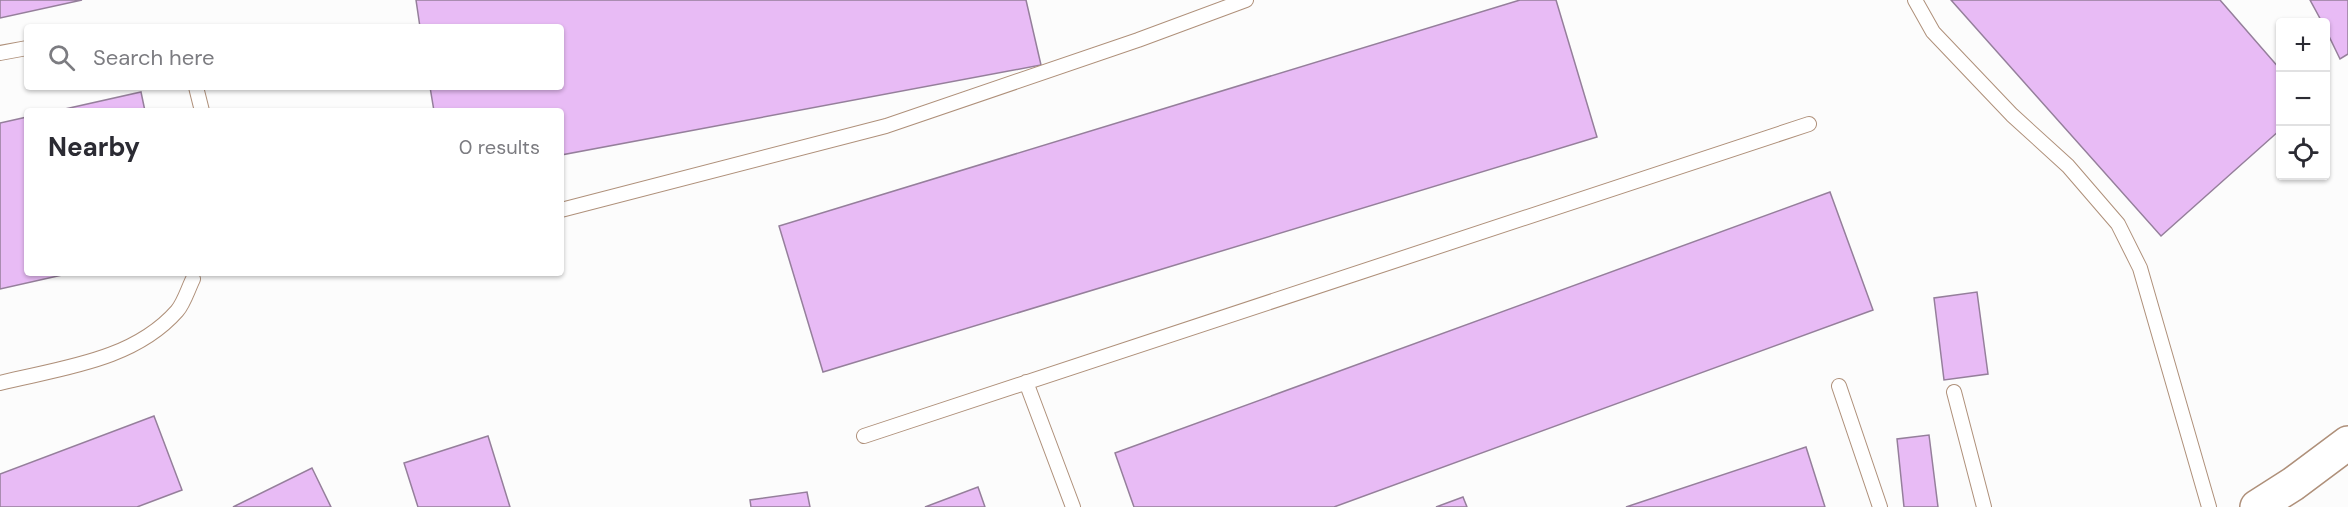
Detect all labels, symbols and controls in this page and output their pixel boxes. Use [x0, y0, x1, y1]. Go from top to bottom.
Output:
map controls [2276, 18, 2330, 180]
button: + [2276, 18, 2330, 72]
search box [24, 24, 564, 90]
icon: search [45, 41, 78, 74]
text: Search here [93, 43, 214, 72]
button: − [2276, 72, 2330, 126]
button: locate [2276, 126, 2330, 180]
text: Nearby [48, 130, 140, 164]
text: 0 results [459, 134, 540, 160]

